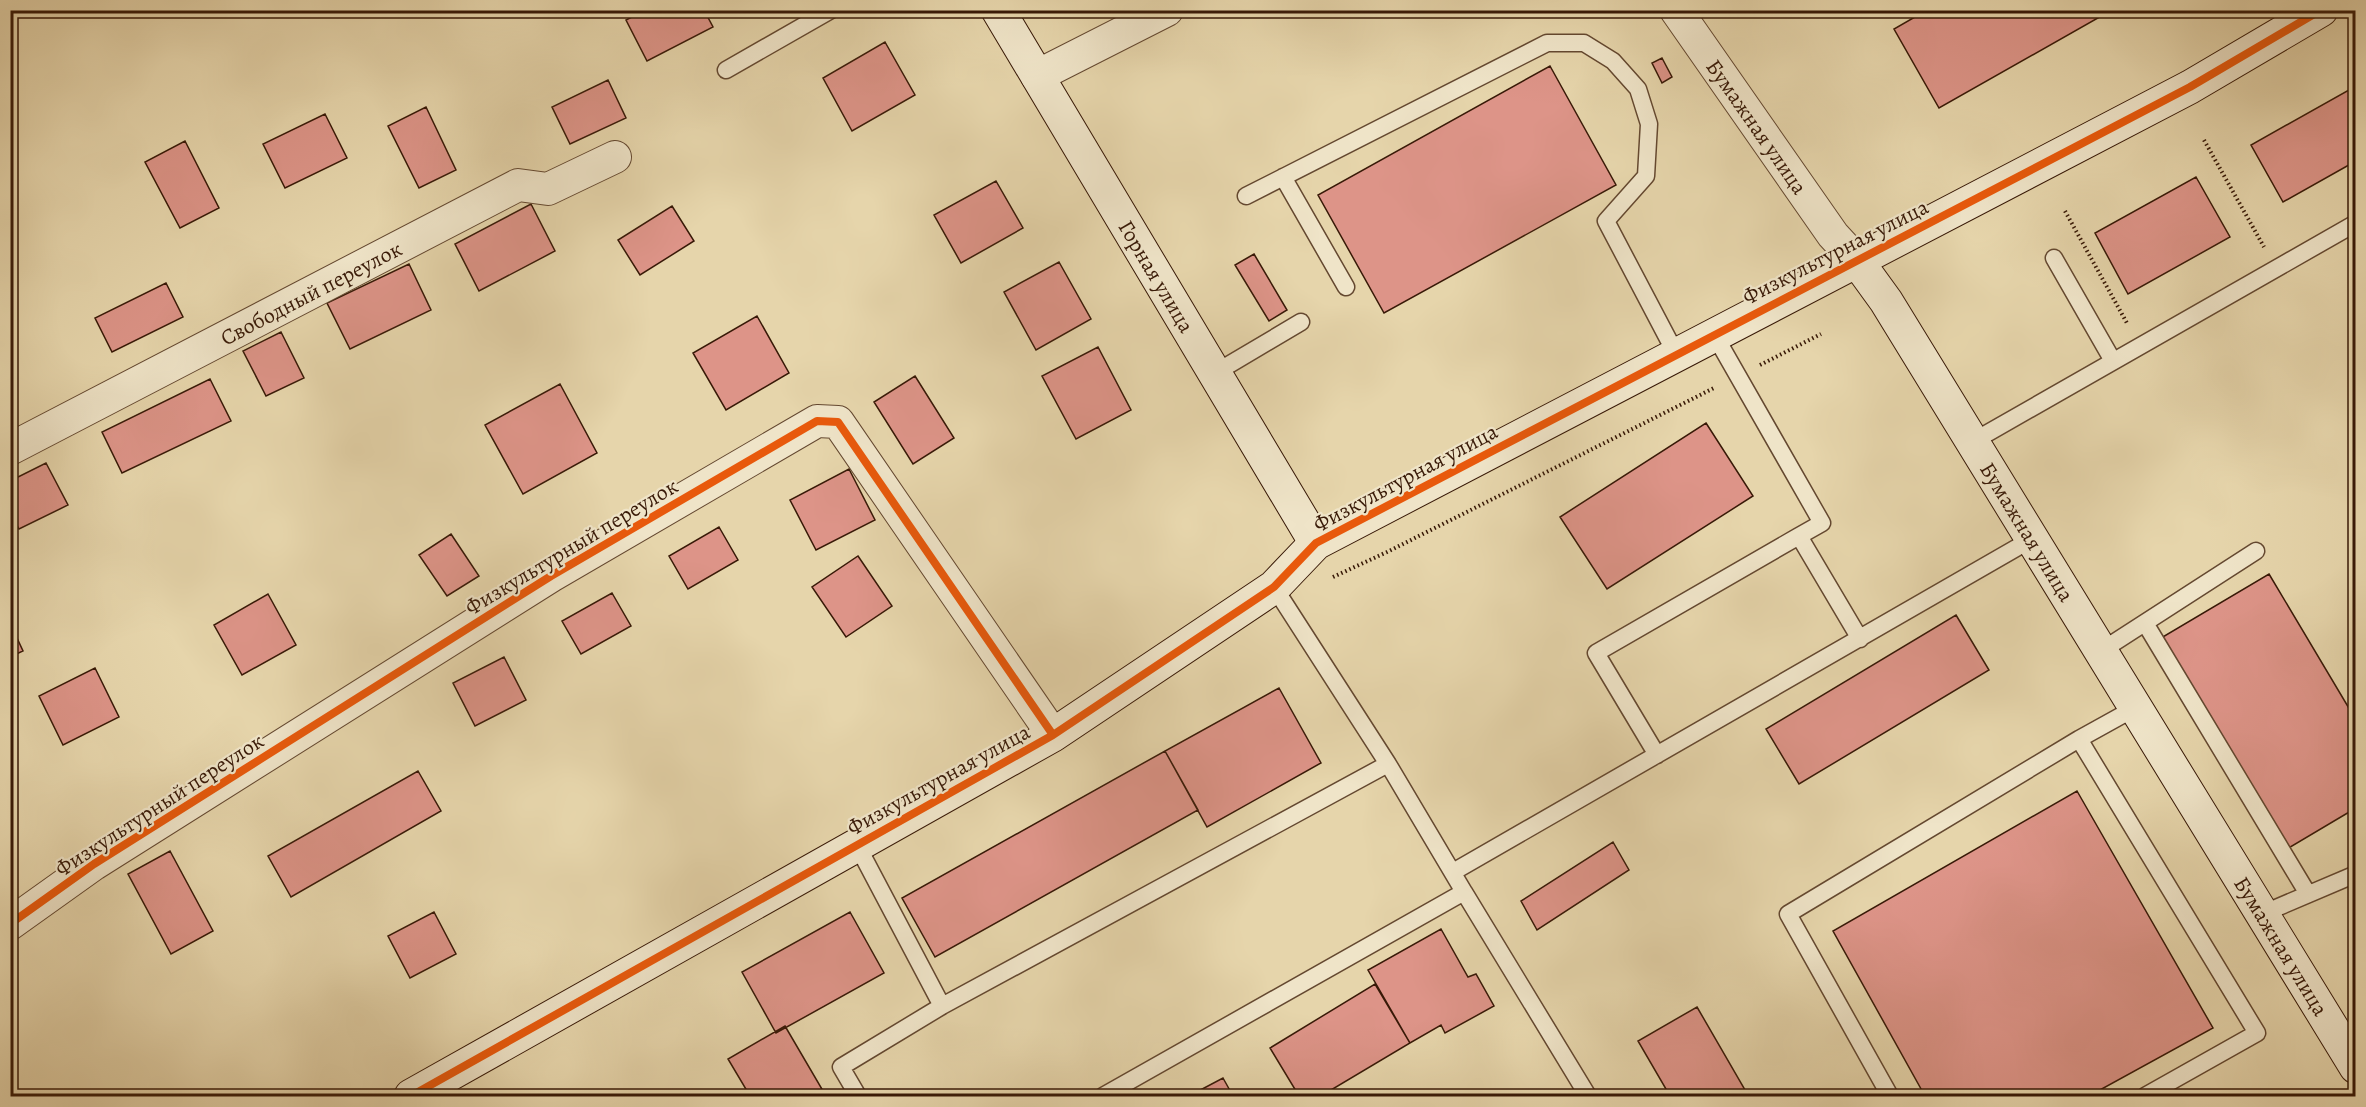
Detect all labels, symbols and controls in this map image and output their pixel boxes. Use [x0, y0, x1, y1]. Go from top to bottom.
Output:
street label: Бумажная улица [1699, 53, 1815, 201]
street label: Физкультурная улица [1737, 192, 1934, 312]
street label: Горная улица [1111, 215, 1202, 339]
street label: Свободный переулок [215, 234, 407, 353]
street label: Физкультурная улица [1308, 416, 1504, 539]
street label: Бумажная улица [1972, 457, 2081, 608]
street label: Физкультурный переулок [459, 471, 684, 622]
street label: Физкультурная улица [841, 717, 1036, 843]
street label: Физкультурный переулок [49, 726, 270, 884]
street label: Бумажная улица [2227, 871, 2336, 1023]

